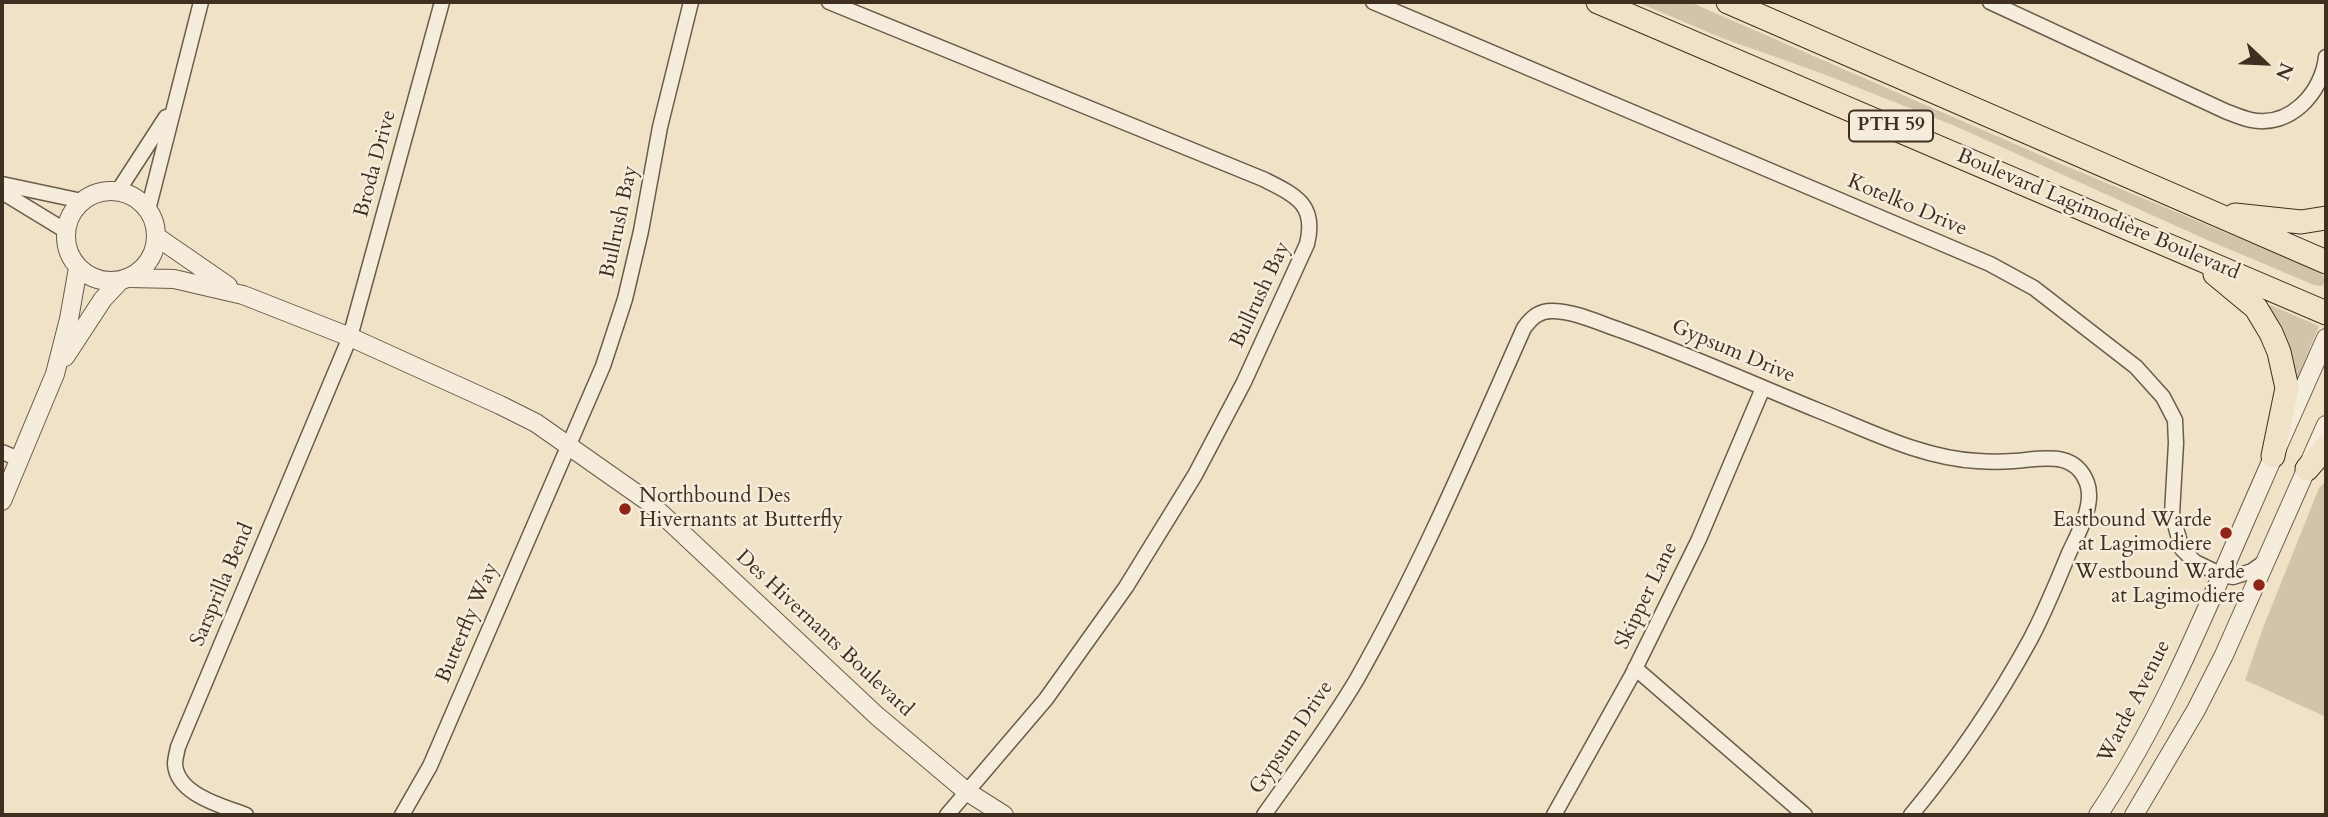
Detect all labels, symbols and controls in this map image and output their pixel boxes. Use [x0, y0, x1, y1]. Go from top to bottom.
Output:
north arrow [2230, 28, 2300, 98]
text: N [2269, 59, 2300, 84]
street label: Broda Drive [350, 108, 402, 220]
road number: PTH 59 [1849, 110, 1933, 142]
street label: Boulevard Lagimodière Boulevard [1953, 144, 2243, 286]
street label: Bullrush Bay [596, 163, 644, 281]
street label: Kotelko Drive [1843, 169, 1971, 243]
street label: Bullrush Bay [1225, 238, 1297, 352]
street label: Gypsum Drive [1667, 315, 1799, 389]
place label: Northbound Des Hivernants at Butterfly [639, 484, 843, 534]
marker: Northbound Des Hivernants at Butterfly [617, 501, 633, 517]
place label: Eastbound Warde at Lagimodiere [2053, 508, 2212, 558]
street label: Sarsprilla Bend [186, 520, 260, 650]
marker: Eastbound Warde at Lagimodiere [2218, 525, 2234, 541]
street label: Skipper Lane [1610, 538, 1684, 654]
street label: Des Hivernants Boulevard [730, 545, 918, 723]
street label: Butterfly Way [431, 559, 505, 687]
place label: Westbound Warde at Lagimodiere [2075, 560, 2245, 610]
marker: Westbound Warde at Lagimodiere [2251, 577, 2267, 593]
street label: Warde Avenue [2093, 636, 2177, 768]
street label: Gypsum Drive [1245, 676, 1339, 800]

